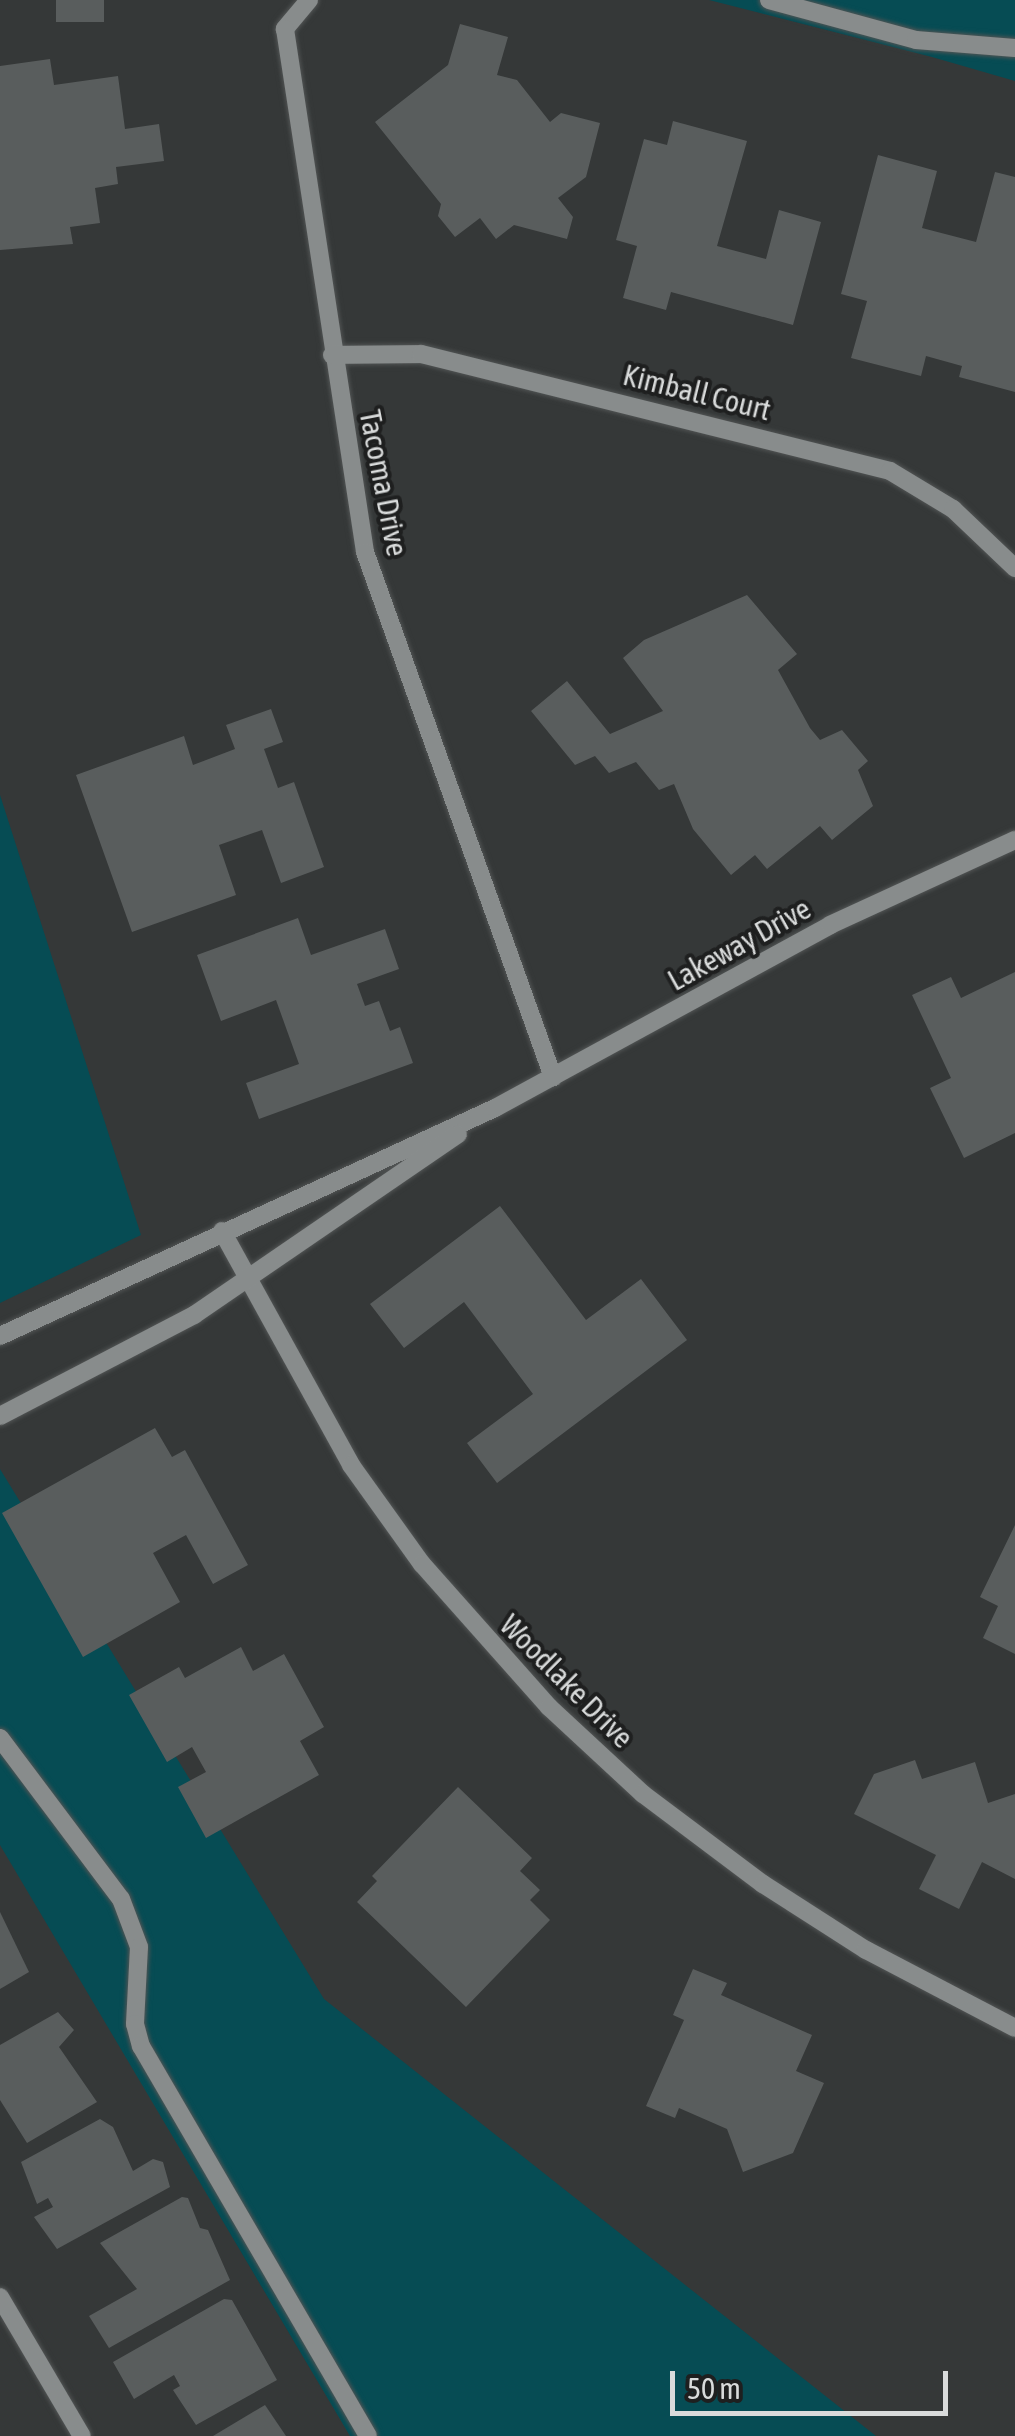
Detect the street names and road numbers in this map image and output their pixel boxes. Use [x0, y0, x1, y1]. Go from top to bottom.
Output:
street label: Kimball Court [620, 356, 774, 428]
street label: Tacoma Drive [352, 407, 416, 559]
street label: Lakeway Drive [661, 890, 817, 998]
street label: Woodlake Drive [493, 1607, 641, 1755]

